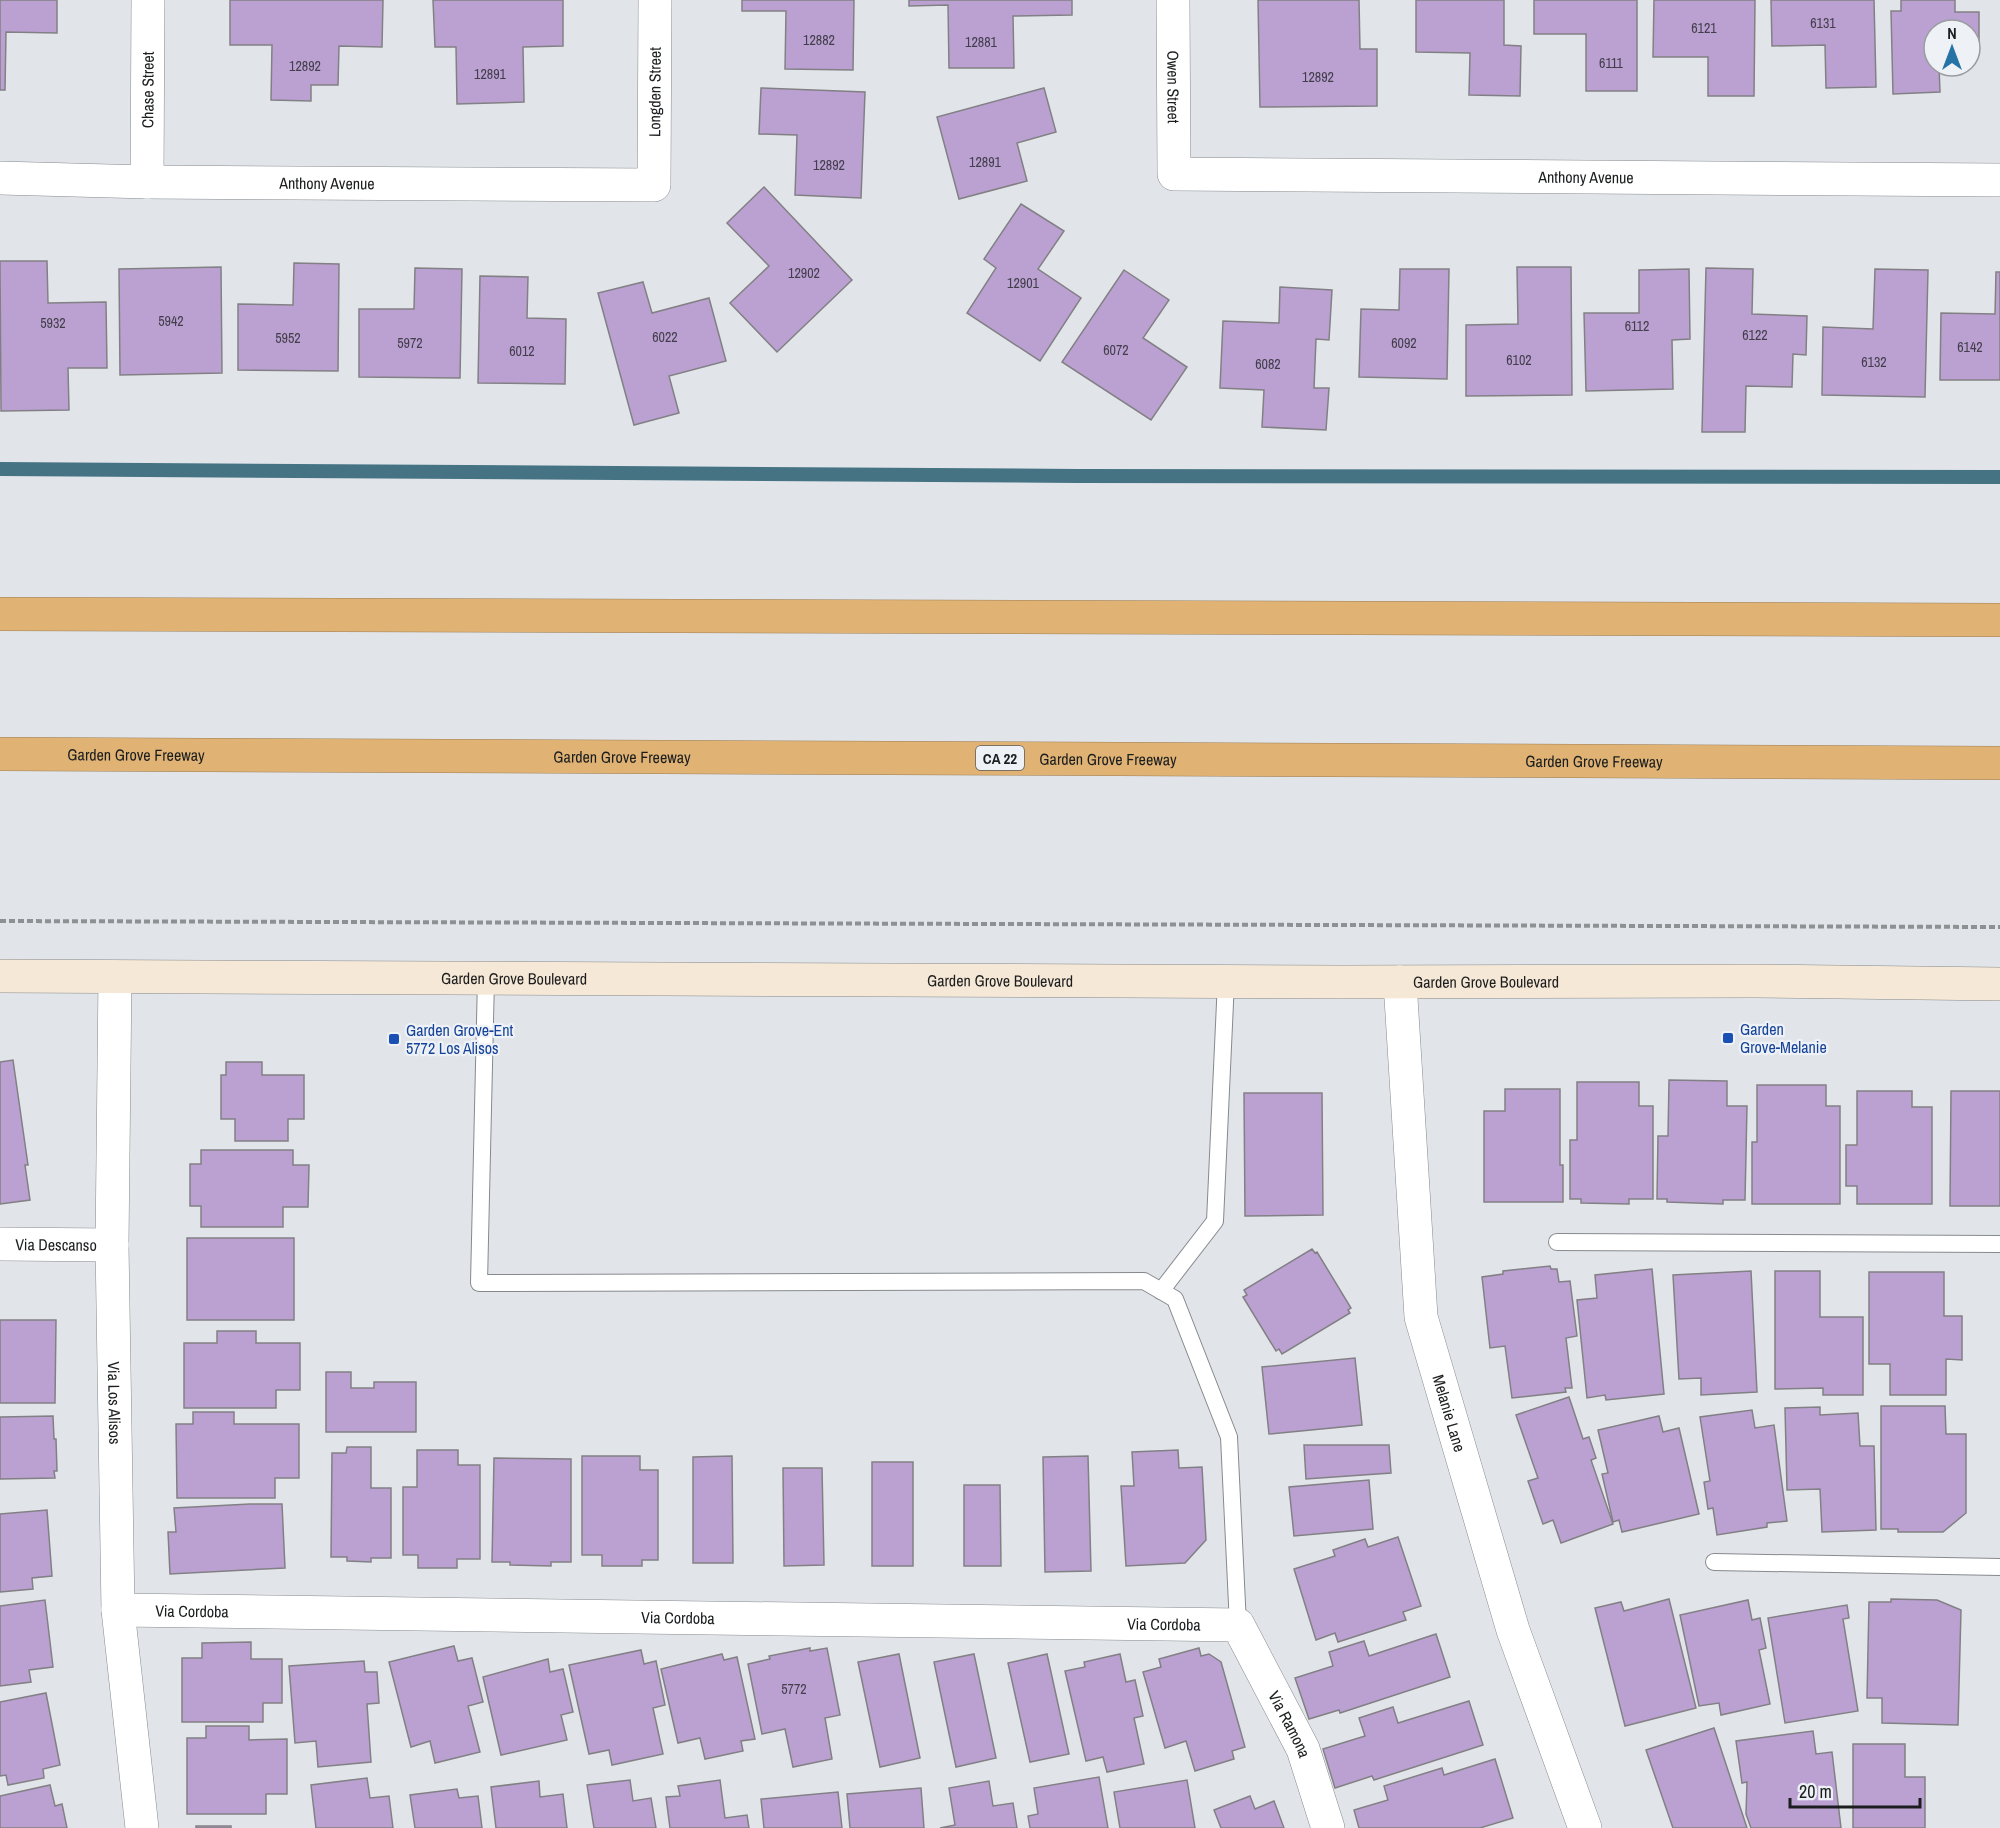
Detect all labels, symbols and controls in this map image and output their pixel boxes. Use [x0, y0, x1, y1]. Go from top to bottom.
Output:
house number: 6131 [1810, 14, 1836, 32]
north arrow [1922, 18, 1982, 78]
house number: 6121 [1691, 19, 1717, 37]
text: N [1947, 22, 1957, 44]
house number: 12882 [803, 31, 835, 49]
house number: 12881 [965, 33, 998, 51]
street label: Longden Street [643, 47, 666, 137]
street label: Owen Street [1162, 50, 1185, 124]
street label: Chase Street [136, 51, 159, 128]
house number: 6111 [1599, 54, 1624, 72]
house number: 12892 [289, 57, 321, 75]
house number: 12891 [474, 65, 507, 83]
house number: 12892 [1302, 68, 1334, 86]
house number: 12891 [969, 153, 1002, 171]
house number: 12892 [813, 156, 845, 174]
street label: Anthony Avenue [1537, 166, 1634, 188]
street label: Anthony Avenue [278, 172, 375, 194]
house number: 12902 [788, 264, 820, 282]
house number: 12901 [1007, 274, 1040, 292]
house number: 5942 [158, 312, 184, 330]
house number: 5932 [40, 314, 66, 332]
house number: 6112 [1625, 317, 1649, 335]
house number: 6122 [1742, 326, 1768, 344]
house number: 6022 [652, 328, 678, 346]
house number: 5952 [275, 329, 301, 347]
house number: 5972 [397, 334, 423, 352]
house number: 6092 [1391, 334, 1417, 352]
house number: 6142 [1957, 338, 1983, 356]
house number: 6072 [1103, 341, 1129, 359]
house number: 6012 [509, 342, 535, 360]
house number: 6102 [1506, 351, 1532, 369]
house number: 6132 [1861, 353, 1887, 371]
house number: 6082 [1255, 355, 1281, 373]
street label: Garden Grove Freeway [67, 743, 205, 766]
street label: Garden Grove Freeway [553, 745, 691, 768]
road number: CA 22 [976, 746, 1024, 770]
street label: Garden Grove Freeway [1039, 748, 1177, 770]
street label: Garden Grove Freeway [1525, 750, 1663, 772]
street label: Garden Grove Boulevard [441, 967, 587, 990]
street label: Garden Grove Boulevard [927, 969, 1073, 992]
street label: Garden Grove Boulevard [1413, 970, 1559, 993]
place label: Garden Grove-Melanie [1740, 1018, 1827, 1058]
place label: Garden Grove-Ent 5772 Los Alisos [406, 1019, 514, 1059]
marker: Garden Grove-Melanie [1721, 1031, 1735, 1045]
marker: Garden Grove-Ent 5772 Los Alisos [387, 1032, 401, 1046]
street label: Via Descanso [15, 1233, 97, 1256]
street label: Via Los Alisos [103, 1361, 126, 1445]
street label: Melanie Lane [1428, 1372, 1471, 1455]
street label: Via Cordoba [155, 1599, 230, 1622]
street label: Via Cordoba [641, 1606, 716, 1629]
street label: Via Cordoba [1127, 1613, 1201, 1636]
house number: 5772 [781, 1680, 807, 1698]
street label: Via Ramona [1263, 1687, 1316, 1761]
scale bar [1790, 1771, 1920, 1809]
text: 20 m [1799, 1779, 1832, 1804]

